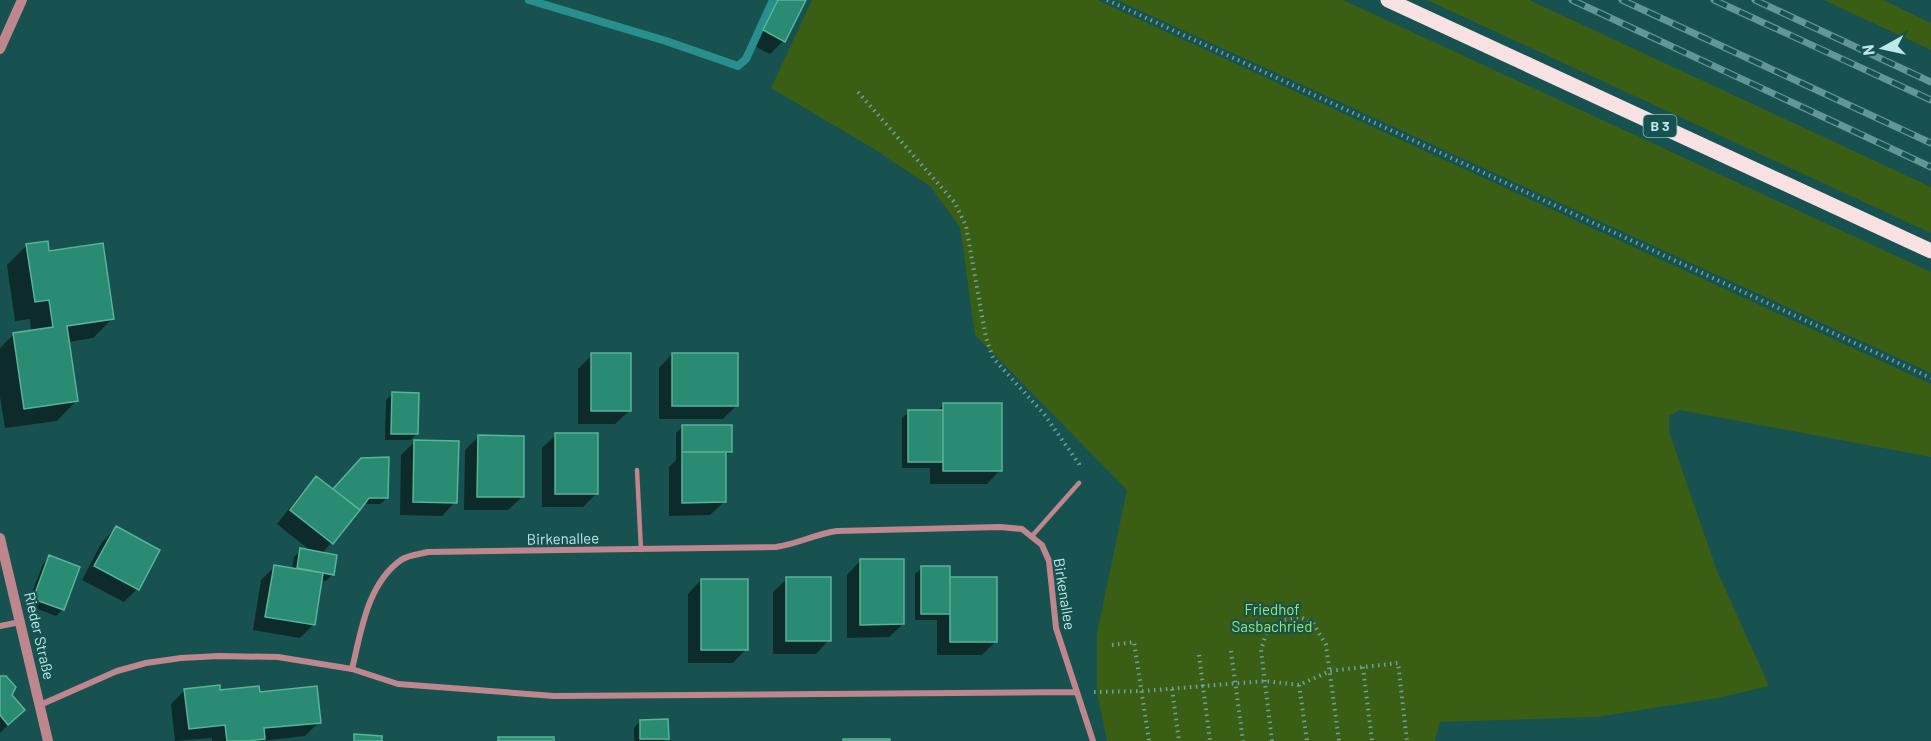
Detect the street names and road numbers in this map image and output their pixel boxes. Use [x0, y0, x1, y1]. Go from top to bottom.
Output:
road number: B 3 [1644, 115, 1676, 137]
street label: Birkenallee [527, 528, 599, 548]
street label: Birkenallee [1050, 557, 1080, 631]
street label: Rieder Straße [21, 590, 59, 681]

